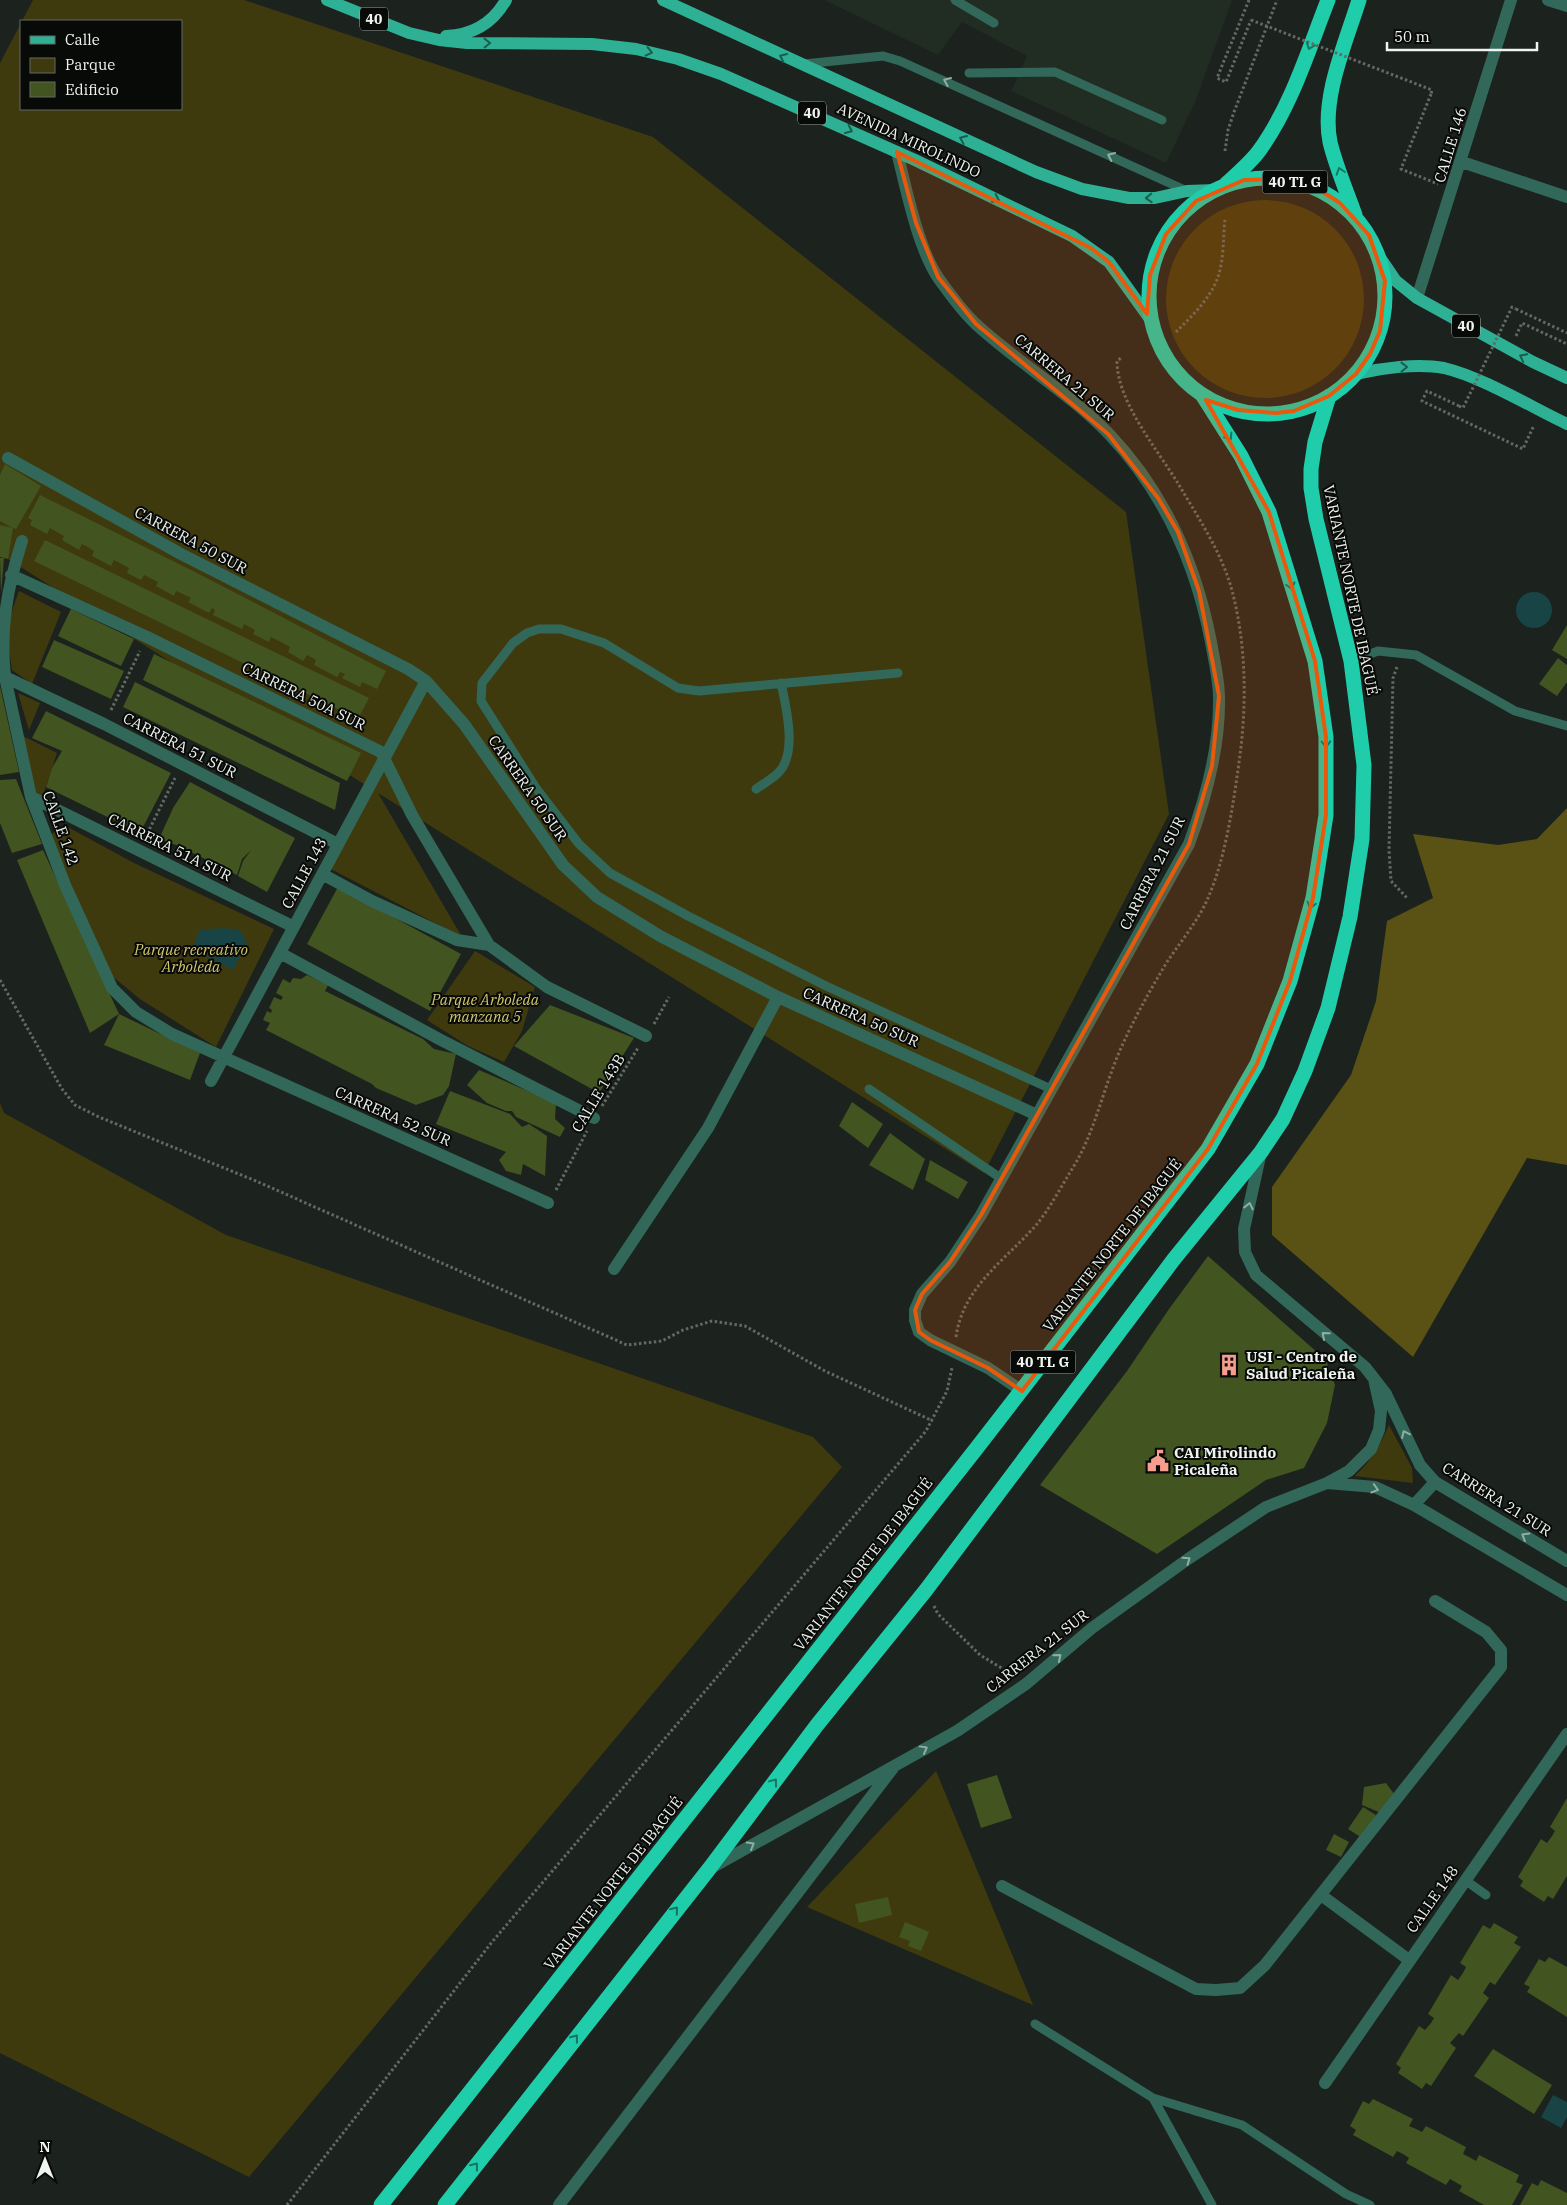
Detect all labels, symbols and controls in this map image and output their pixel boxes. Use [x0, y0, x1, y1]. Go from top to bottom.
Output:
road number: 40 [360, 8, 388, 30]
legend [20, 20, 182, 110]
scale bar [1387, 20, 1537, 52]
text: 50 m [1394, 27, 1430, 46]
text: Calle [65, 30, 100, 49]
one-way arrow [484, 38, 491, 48]
one-way arrow [1306, 41, 1316, 49]
one-way arrow [644, 46, 653, 57]
one-way arrow [779, 52, 788, 63]
text: Parque [65, 55, 115, 74]
one-way arrow [943, 76, 952, 87]
text: Edificio [65, 80, 119, 99]
street label: AVENIDA MIROLINDO [834, 98, 984, 182]
road number: 40 [798, 102, 826, 125]
street label: CALLE 146 [1430, 105, 1470, 185]
one-way arrow [844, 124, 853, 134]
one-way arrow [959, 134, 968, 145]
one-way arrow [1107, 151, 1116, 162]
one-way arrow [1335, 167, 1345, 175]
road number: 40 TL G [1262, 170, 1328, 193]
one-way arrow [991, 192, 1000, 203]
one-way arrow [1145, 192, 1153, 203]
road number: 40 [1452, 314, 1480, 338]
street label: CARRERA 21 SUR [1011, 330, 1119, 424]
one-way arrow [1519, 353, 1528, 363]
one-way arrow [1400, 362, 1408, 373]
one-way arrow [1223, 432, 1232, 441]
street label: VARIANTE NORTE DE IBAGUÉ [1319, 483, 1383, 697]
street label: CARRERA 50 SUR [131, 502, 251, 578]
one-way arrow [1286, 582, 1296, 590]
street label: CARRERA 50A SUR [239, 658, 369, 734]
street label: CARRERA 51 SUR [120, 708, 240, 782]
street label: CARRERA 50 SUR [484, 731, 572, 845]
one-way arrow [1321, 741, 1331, 749]
street label: CALLE 142 [39, 788, 83, 868]
street label: CARRERA 51A SUR [105, 809, 235, 885]
street label: CARRERA 21 SUR [1115, 813, 1189, 933]
street label: CALLE 143 [277, 834, 331, 912]
one-way arrow [1306, 901, 1316, 909]
park label: Parque recreativo Arboleda [133, 940, 248, 976]
street label: CARRERA 50 SUR [800, 983, 922, 1051]
park label: Parque Arboleda manzana 5 [430, 990, 540, 1026]
street label: CALLE 143B [567, 1050, 629, 1136]
street label: CARRERA 52 SUR [332, 1082, 454, 1150]
street label: VARIANTE NORTE DE IBAGUÉ [1038, 1155, 1186, 1335]
one-way arrow [1243, 1202, 1253, 1211]
one-way arrow [1322, 1332, 1331, 1340]
place label: USI - Centro de Salud Picaleña [1246, 1347, 1357, 1383]
road number: 40 TL G [1010, 1350, 1076, 1374]
building icon: USI - Centro de Salud Picaleña [1216, 1352, 1242, 1378]
one-way arrow [1400, 1430, 1411, 1439]
place label: CAI Mirolindo Picaleña [1174, 1443, 1276, 1479]
public building icon: CAI Mirolindo Picaleña [1145, 1448, 1171, 1474]
street label: CARRERA 21 SUR [1439, 1458, 1555, 1540]
street label: VARIANTE NORTE DE IBAGUÉ [789, 1474, 937, 1654]
one-way arrow [1371, 1483, 1379, 1493]
one-way arrow [1522, 1532, 1531, 1542]
one-way arrow [1182, 1557, 1191, 1566]
street label: CARRERA 21 SUR [982, 1605, 1092, 1697]
one-way arrow [1052, 1654, 1061, 1663]
one-way arrow [919, 1745, 928, 1755]
one-way arrow [769, 1779, 777, 1788]
street label: VARIANTE NORTE DE IBAGUÉ [539, 1793, 687, 1973]
one-way arrow [746, 1841, 755, 1851]
street label: CALLE 148 [1402, 1862, 1462, 1936]
one-way arrow [669, 1907, 677, 1916]
one-way arrow [569, 2035, 577, 2044]
north arrow [20, 2135, 70, 2185]
text: N [39, 2138, 51, 2156]
one-way arrow [469, 2162, 478, 2172]

